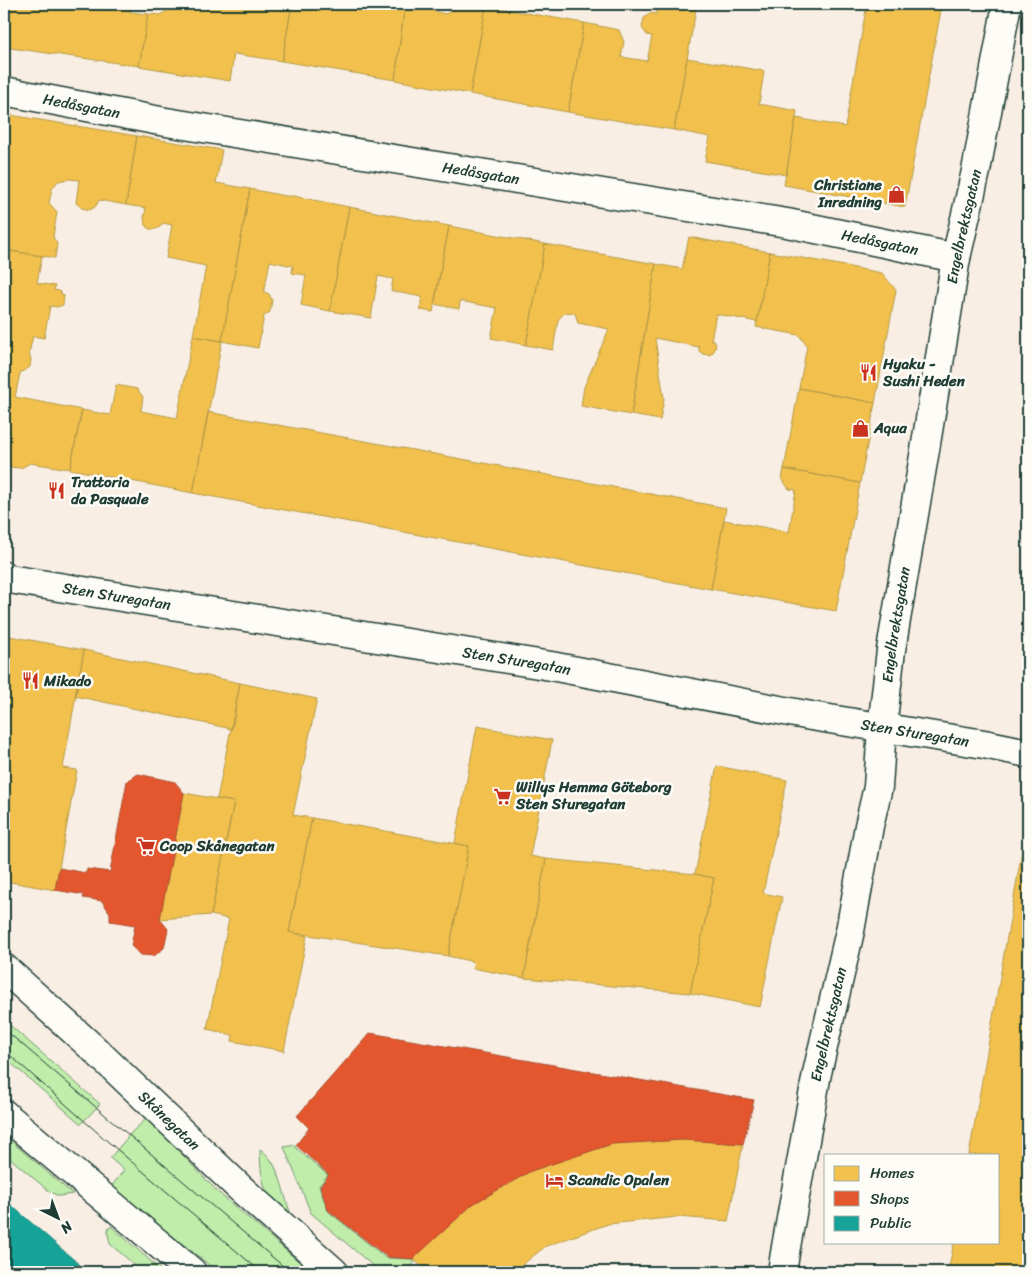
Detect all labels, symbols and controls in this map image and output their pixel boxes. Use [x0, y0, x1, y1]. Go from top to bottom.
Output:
street label: Hedåsgatan [41, 86, 122, 126]
street label: Hedåsgatan [440, 154, 521, 192]
street label: Engelbrektsgatan [939, 167, 989, 286]
place label: Christiane Inredning [813, 172, 882, 215]
shop icon: Christiane Inredning [886, 184, 906, 204]
street label: Hedåsgatan [839, 222, 921, 263]
place label: Hyaku - Sushi Heden [882, 351, 966, 394]
restaurant icon: Hyaku - Sushi Heden [859, 363, 879, 383]
place label: Aqua [873, 415, 907, 441]
shop icon: Aqua [850, 418, 870, 438]
place label: Trattoria da Pasquale [71, 469, 149, 512]
restaurant icon: Trattoria da Pasquale [47, 481, 67, 501]
street label: Engelbrektsgatan [874, 565, 918, 684]
street label: Sten Sturegatan [61, 575, 173, 618]
street label: Sten Sturegatan [461, 639, 573, 683]
place label: Mikado [43, 668, 92, 694]
restaurant icon: Mikado [20, 671, 40, 691]
street label: Sten Sturegatan [859, 711, 971, 754]
place label: Willys Hemma Göteborg Sten Sturegatan [515, 774, 672, 817]
supermarket icon: Willys Hemma Göteborg Sten Sturegatan [492, 786, 512, 806]
place label: Coop Skånegatan [159, 833, 275, 859]
supermarket icon: Coop Skånegatan [136, 836, 156, 856]
street label: Engelbrektsgatan [803, 964, 854, 1084]
street label: Skånegatan [132, 1084, 206, 1157]
legend [824, 1154, 1000, 1244]
text: Homes [870, 1160, 914, 1186]
place label: Scandic Opalen [567, 1167, 670, 1193]
hotel icon: Scandic Opalen [544, 1170, 564, 1190]
text: Shops [870, 1186, 910, 1212]
north arrow [32, 1194, 82, 1244]
text: Public [870, 1210, 912, 1236]
text: N [54, 1214, 79, 1240]

